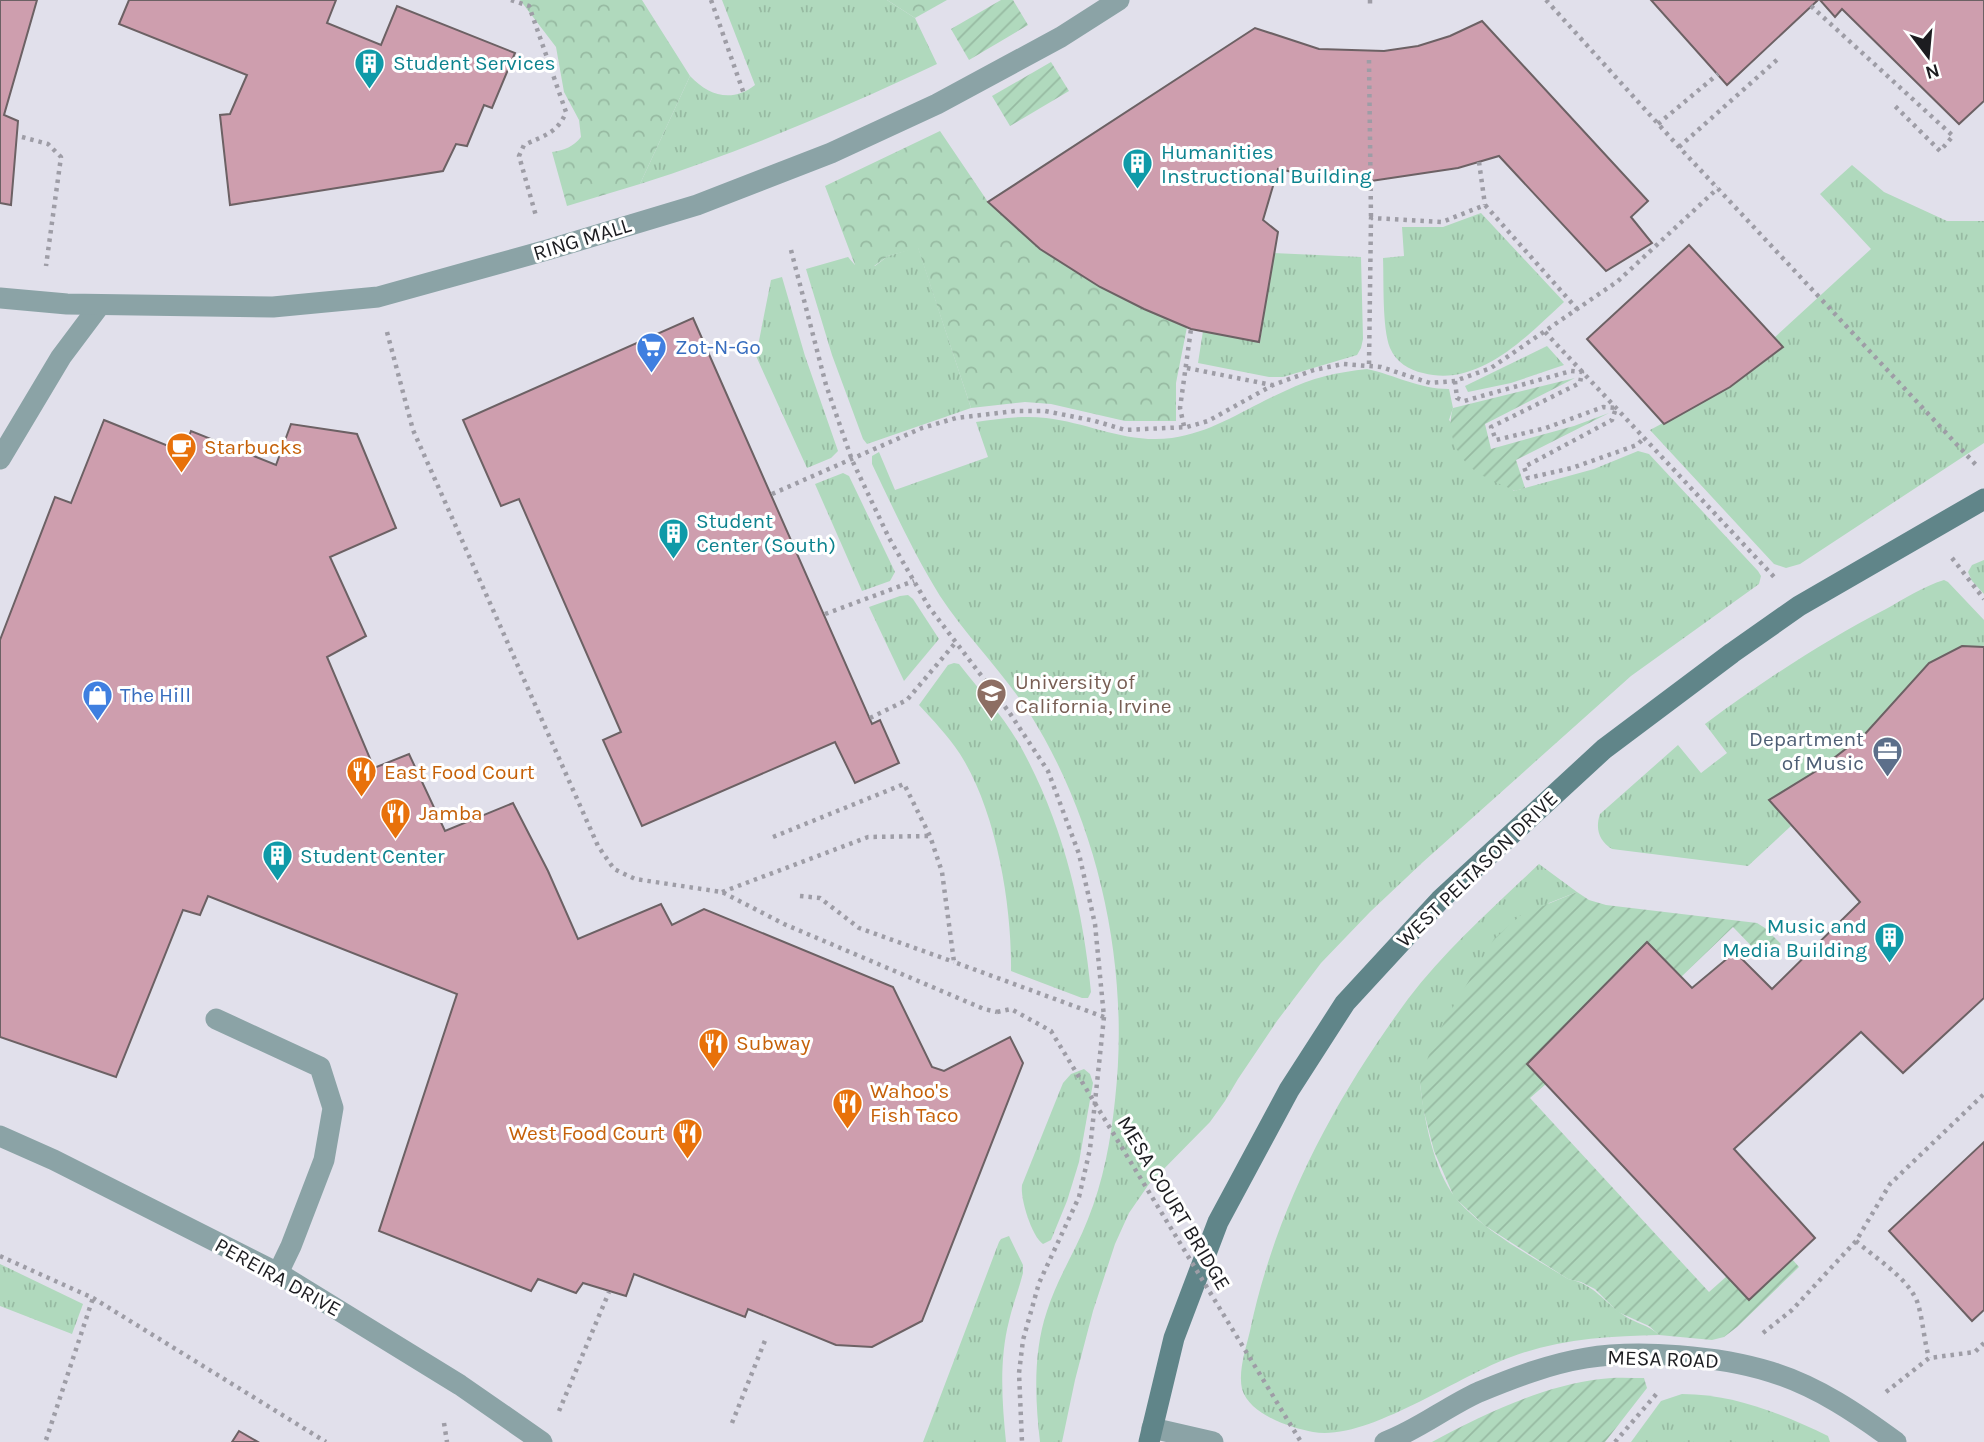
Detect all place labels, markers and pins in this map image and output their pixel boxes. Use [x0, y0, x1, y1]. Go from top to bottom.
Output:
building icon: Student Services [353, 46, 387, 90]
place label: Student Services [393, 51, 556, 75]
place label: Humanities Instructional Building [1161, 140, 1372, 188]
building icon: Humanities Instructional Building [1121, 147, 1155, 191]
supermarket icon: Zot-N-Go [635, 330, 669, 374]
place label: Zot-N-Go [675, 335, 761, 359]
cafe icon: Starbucks [164, 430, 198, 474]
place label: Starbucks [204, 435, 303, 459]
place label: Student Center (South) [696, 509, 836, 557]
building icon: Student Center (South) [656, 516, 690, 560]
place label: University of California, Irvine [1015, 670, 1171, 718]
school or university icon: University of California, Irvine [975, 677, 1009, 721]
shop icon: The Hill [80, 678, 114, 722]
place label: The Hill [120, 683, 191, 707]
place label: Department of Music [1749, 727, 1864, 775]
office icon: Department of Music [1870, 734, 1904, 778]
restaurant icon: East Food Court [344, 755, 378, 799]
place label: East Food Court [384, 760, 535, 784]
restaurant icon: Jamba [379, 796, 413, 840]
place label: Jamba [419, 801, 483, 825]
building icon: Student Center [260, 839, 294, 883]
place label: Student Center [300, 844, 445, 868]
place label: Music and Media Building [1722, 914, 1867, 962]
building icon: Music and Media Building [1873, 921, 1907, 965]
restaurant icon: Subway [696, 1026, 730, 1070]
place label: Subway [736, 1031, 811, 1055]
place label: Wahoo's Fish Taco [870, 1079, 959, 1127]
restaurant icon: Wahoo's Fish Taco [830, 1086, 864, 1130]
restaurant icon: West Food Court [671, 1116, 705, 1160]
place label: West Food Court [509, 1121, 665, 1145]

